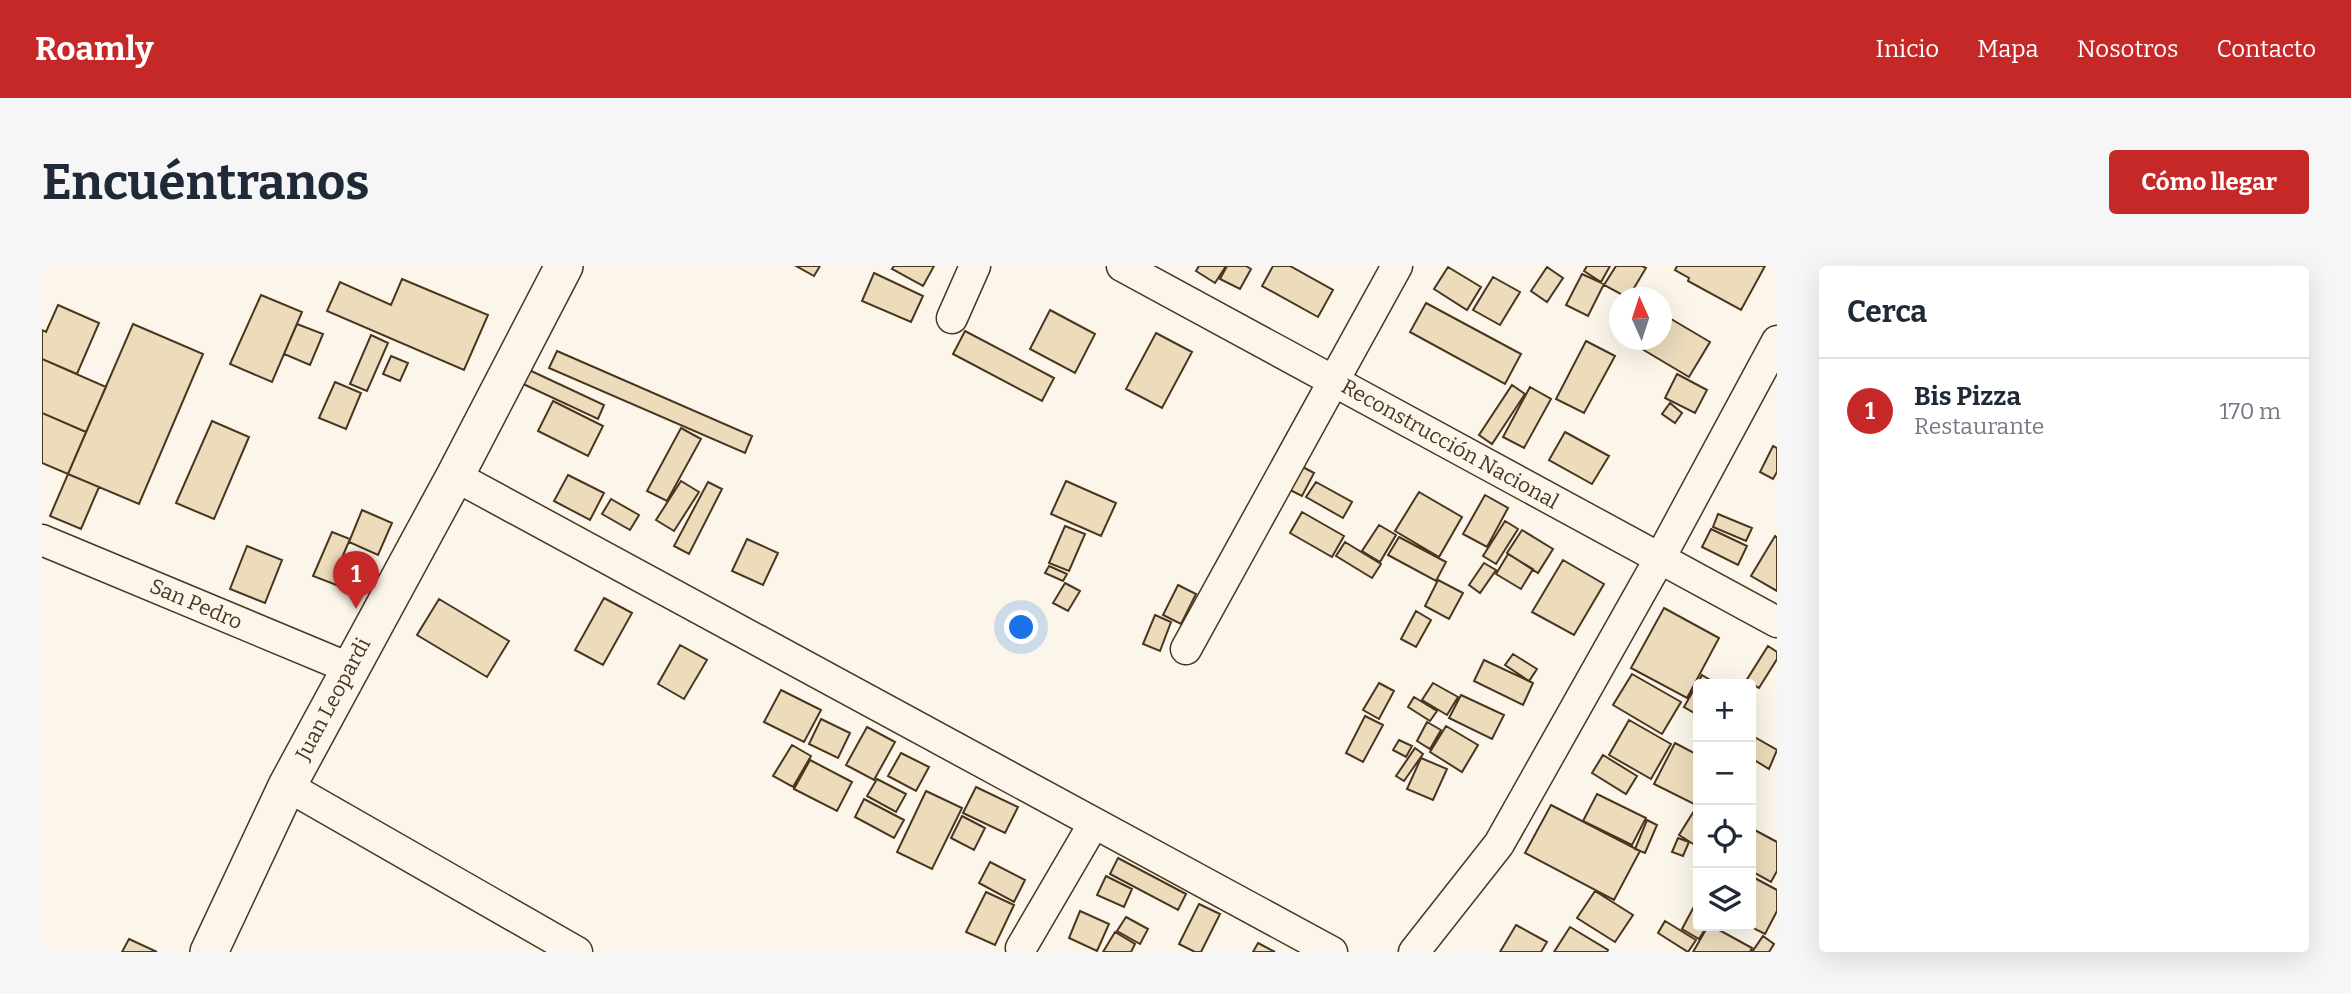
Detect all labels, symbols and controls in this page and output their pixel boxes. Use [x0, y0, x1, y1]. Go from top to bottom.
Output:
text: Roamly [35, 29, 154, 69]
text: Inicio [1875, 35, 1939, 63]
text: Mapa [1977, 35, 2039, 63]
text: Nosotros [2077, 35, 2178, 63]
text: Contacto [2216, 35, 2316, 63]
button: Cómo llegar [2109, 150, 2309, 214]
text: Encuéntranos [42, 153, 369, 212]
north arrow [1609, 287, 1672, 350]
text: Cerca [1847, 294, 1927, 330]
street label: Reconstrucción Nacional [1337, 373, 1563, 515]
text: Bis Pizza [1914, 381, 2021, 412]
text: 1 [1865, 397, 1875, 425]
text: 170 m [2219, 397, 2281, 425]
text: Restaurante [1914, 412, 2044, 440]
pin: 1 [333, 551, 379, 609]
street label: San Pedro [146, 573, 246, 635]
your location [1004, 610, 1038, 644]
street label: Juan Leopardi [289, 633, 376, 766]
map controls [1693, 679, 1756, 931]
button: + [1693, 679, 1756, 742]
button: − [1693, 742, 1756, 805]
button: locate [1693, 805, 1756, 868]
button: layers [1693, 868, 1756, 931]

